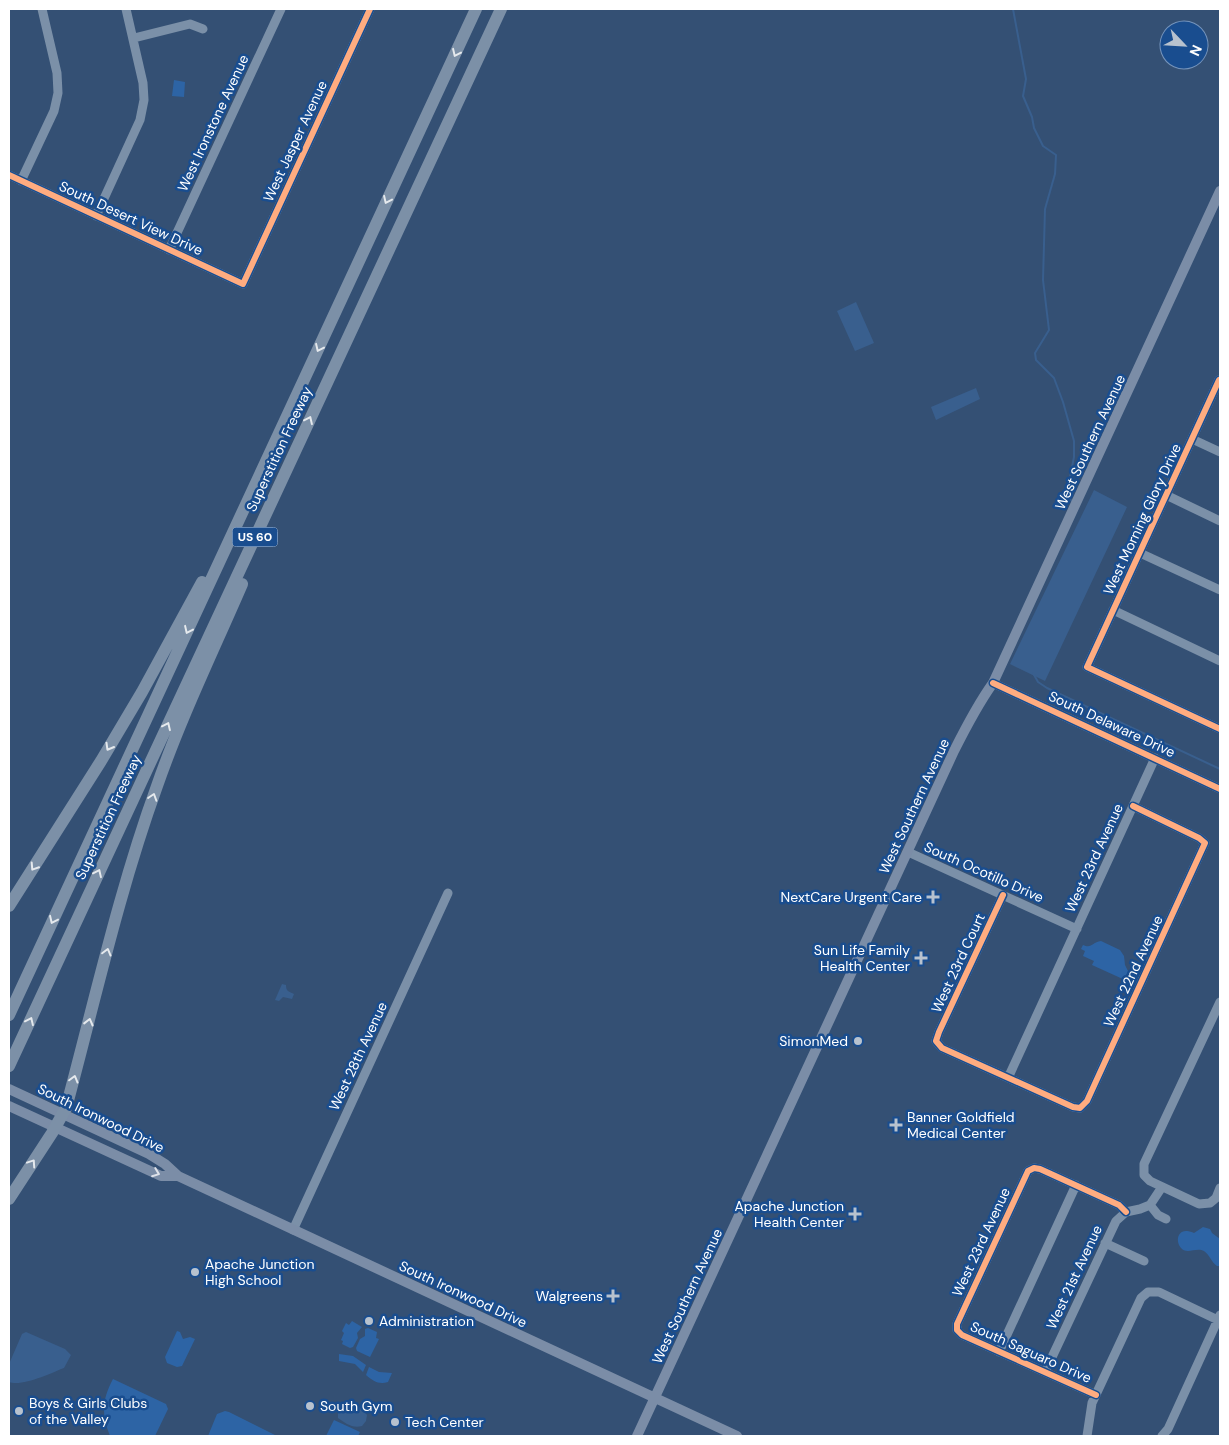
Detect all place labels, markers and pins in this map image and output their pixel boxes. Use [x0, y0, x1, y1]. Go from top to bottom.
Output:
place label: NextCare Urgent Care [781, 888, 922, 906]
marker: NextCare Urgent Care [926, 890, 940, 904]
place label: Sun Life Family Health Center [814, 941, 910, 975]
marker: Sun Life Family Health Center [914, 951, 928, 965]
place label: SimonMed [779, 1032, 848, 1050]
marker: SimonMed [852, 1035, 864, 1047]
place label: Banner Goldfield Medical Center [907, 1108, 1015, 1142]
marker: Banner Goldfield Medical Center [889, 1118, 903, 1132]
place label: Apache Junction Health Center [735, 1197, 844, 1231]
marker: Apache Junction Health Center [848, 1207, 862, 1221]
place label: Apache Junction High School [205, 1255, 314, 1289]
marker: Apache Junction High School [189, 1266, 201, 1278]
place label: Walgreens [536, 1287, 603, 1305]
marker: Walgreens [607, 1290, 619, 1302]
place label: Administration [379, 1312, 474, 1330]
marker: Administration [363, 1315, 375, 1327]
place label: Boys & Girls Clubs of the Valley [29, 1394, 147, 1428]
place label: South Gym [320, 1397, 393, 1415]
marker: South Gym [304, 1400, 316, 1412]
marker: Boys & Girls Clubs of the Valley [13, 1405, 25, 1417]
place label: Tech Center [405, 1413, 484, 1431]
marker: Tech Center [389, 1416, 401, 1428]

